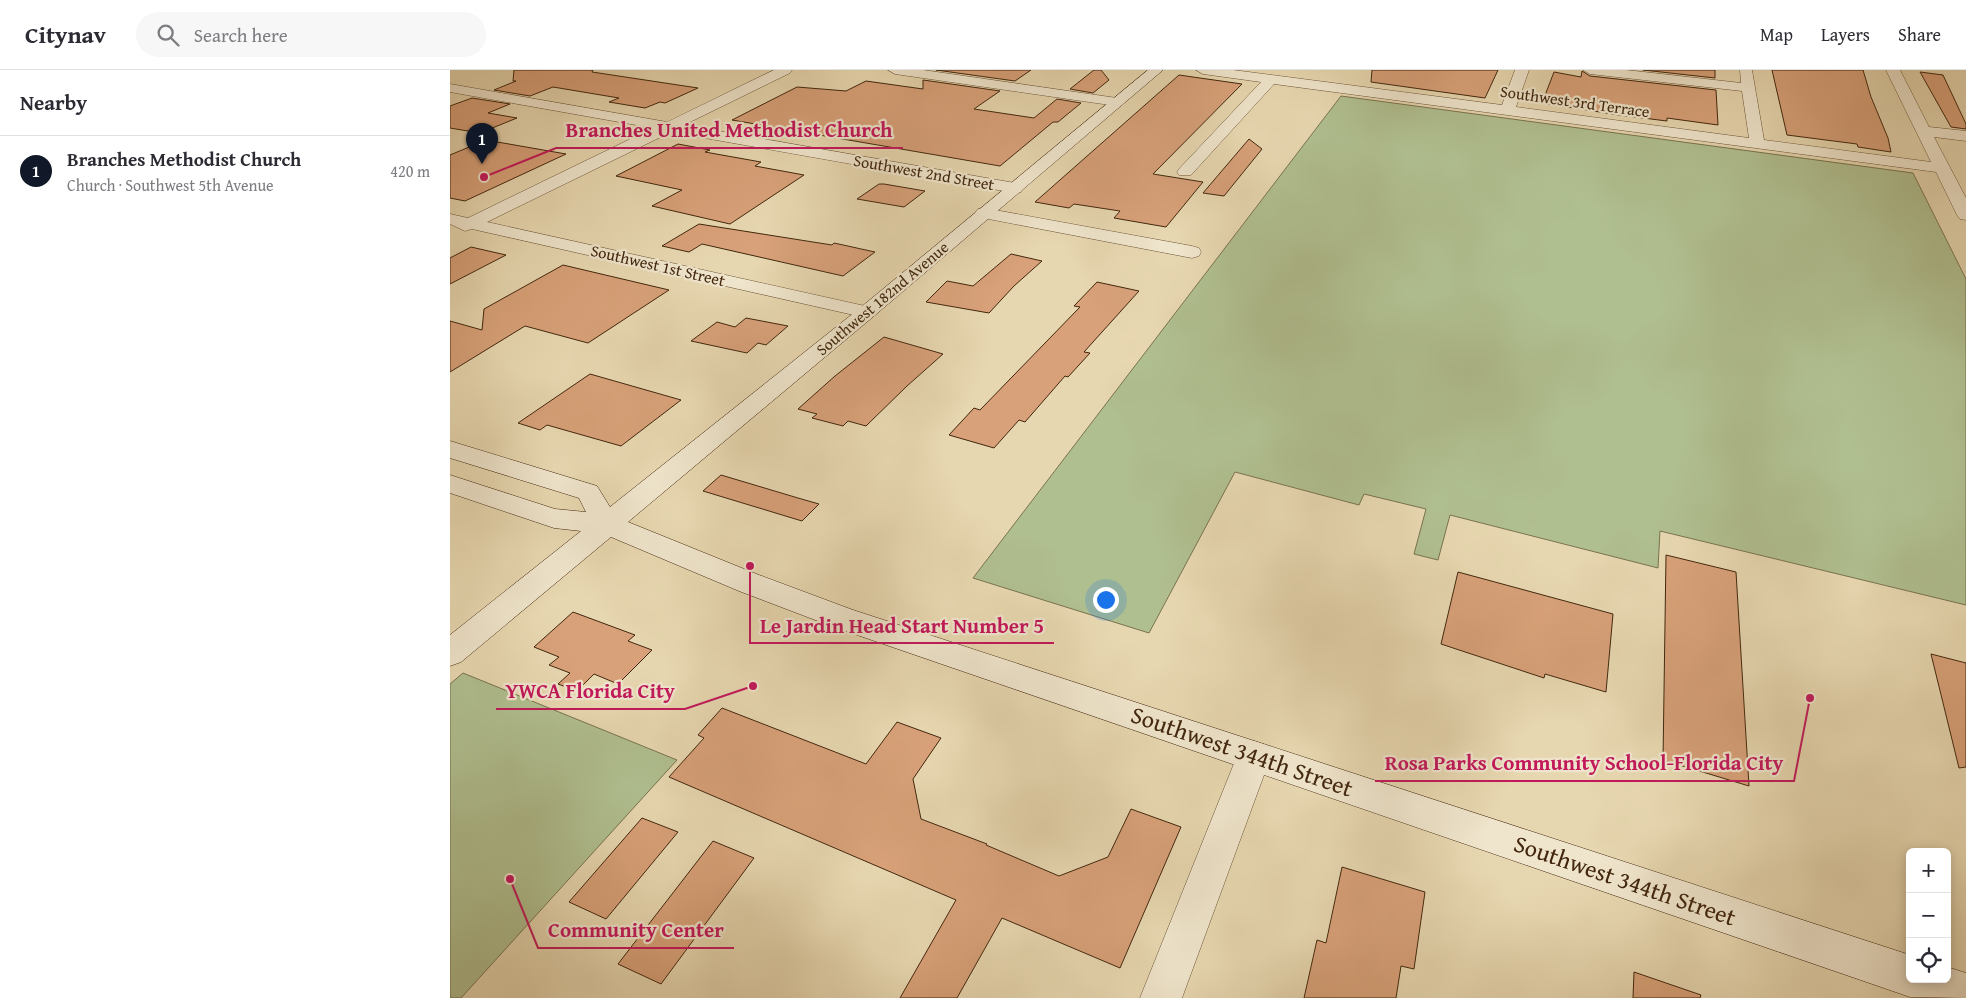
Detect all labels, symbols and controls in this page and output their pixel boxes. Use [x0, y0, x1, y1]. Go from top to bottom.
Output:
search box [136, 12, 486, 57]
text: Citynav [25, 17, 106, 52]
icon: search [154, 21, 182, 49]
text: Search here [194, 21, 288, 49]
text: Map [1760, 21, 1793, 48]
text: Layers [1821, 21, 1870, 48]
text: Share [1898, 21, 1941, 48]
street label: Southwest 3rd Terrace [1499, 79, 1651, 123]
text: Nearby [20, 87, 87, 118]
callout: Branches United Methodist Church [556, 112, 903, 148]
text: Branches United Methodist Church [566, 114, 893, 145]
pin: 1 [466, 123, 498, 164]
text: Branches Methodist Church [67, 145, 301, 173]
street label: Southwest 2nd Street [852, 148, 997, 196]
text: 1 [32, 159, 40, 183]
text: 420 m [390, 159, 430, 183]
text: Church · Southwest 5th Avenue [67, 173, 274, 197]
street label: Southwest 182nd Avenue [810, 235, 954, 361]
street label: Southwest 1st Street [589, 238, 728, 292]
your location [1093, 587, 1119, 613]
callout: Le Jardin Head Start Number 5 [750, 607, 1054, 643]
text: Le Jardin Head Start Number 5 [760, 610, 1044, 641]
callout: YWCA Florida City [496, 673, 685, 709]
text: YWCA Florida City [505, 675, 675, 706]
street label: Southwest 344th Street [1126, 697, 1358, 806]
callout: Rosa Parks Community School-Florida City [1375, 745, 1794, 781]
text: Rosa Parks Community School-Florida City [1385, 747, 1784, 778]
street label: Southwest 344th Street [1509, 826, 1741, 935]
map controls [1906, 848, 1951, 983]
button: + [1906, 848, 1951, 893]
button: − [1906, 893, 1951, 938]
callout: Community Center [538, 912, 734, 948]
text: Community Center [548, 914, 724, 945]
button: locate [1906, 938, 1951, 983]

